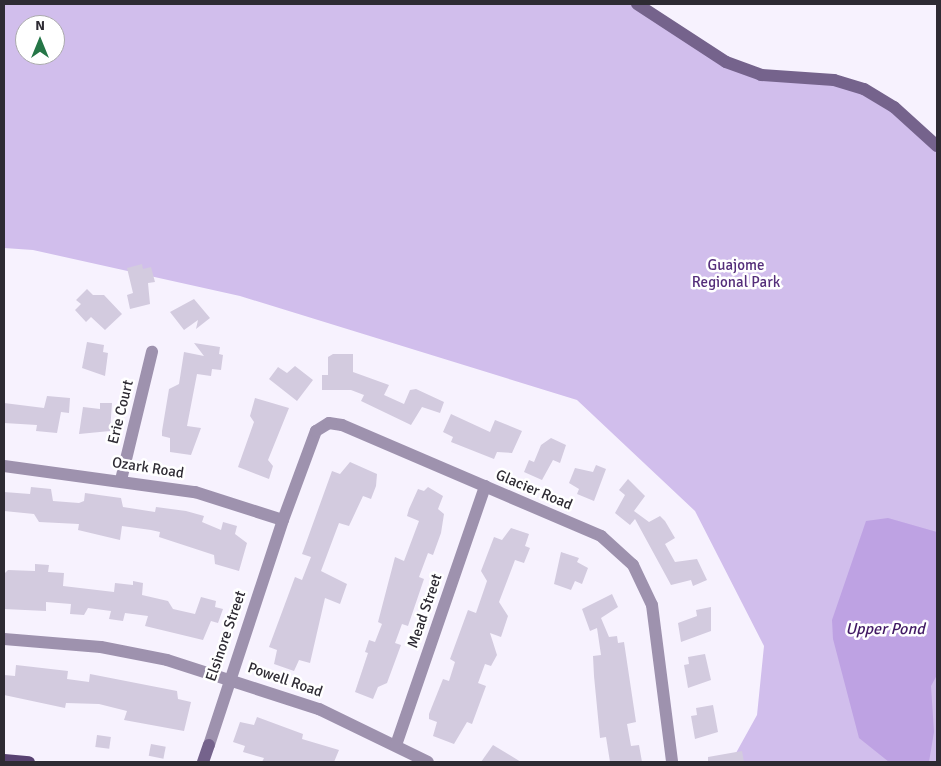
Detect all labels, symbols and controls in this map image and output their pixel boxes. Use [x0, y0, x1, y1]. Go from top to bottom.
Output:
north arrow [15, 15, 65, 65]
text: N [35, 17, 45, 34]
park label: Guajome Regional Park [692, 256, 780, 291]
street label: Erie Court [104, 378, 138, 446]
street label: Ozark Road [111, 453, 185, 483]
street label: Glacier Road [493, 466, 575, 514]
street label: Mead Street [404, 571, 446, 651]
street label: Elsinore Street [202, 588, 250, 684]
water label: Upper Pond [845, 619, 925, 639]
street label: Powell Road [245, 659, 325, 701]

